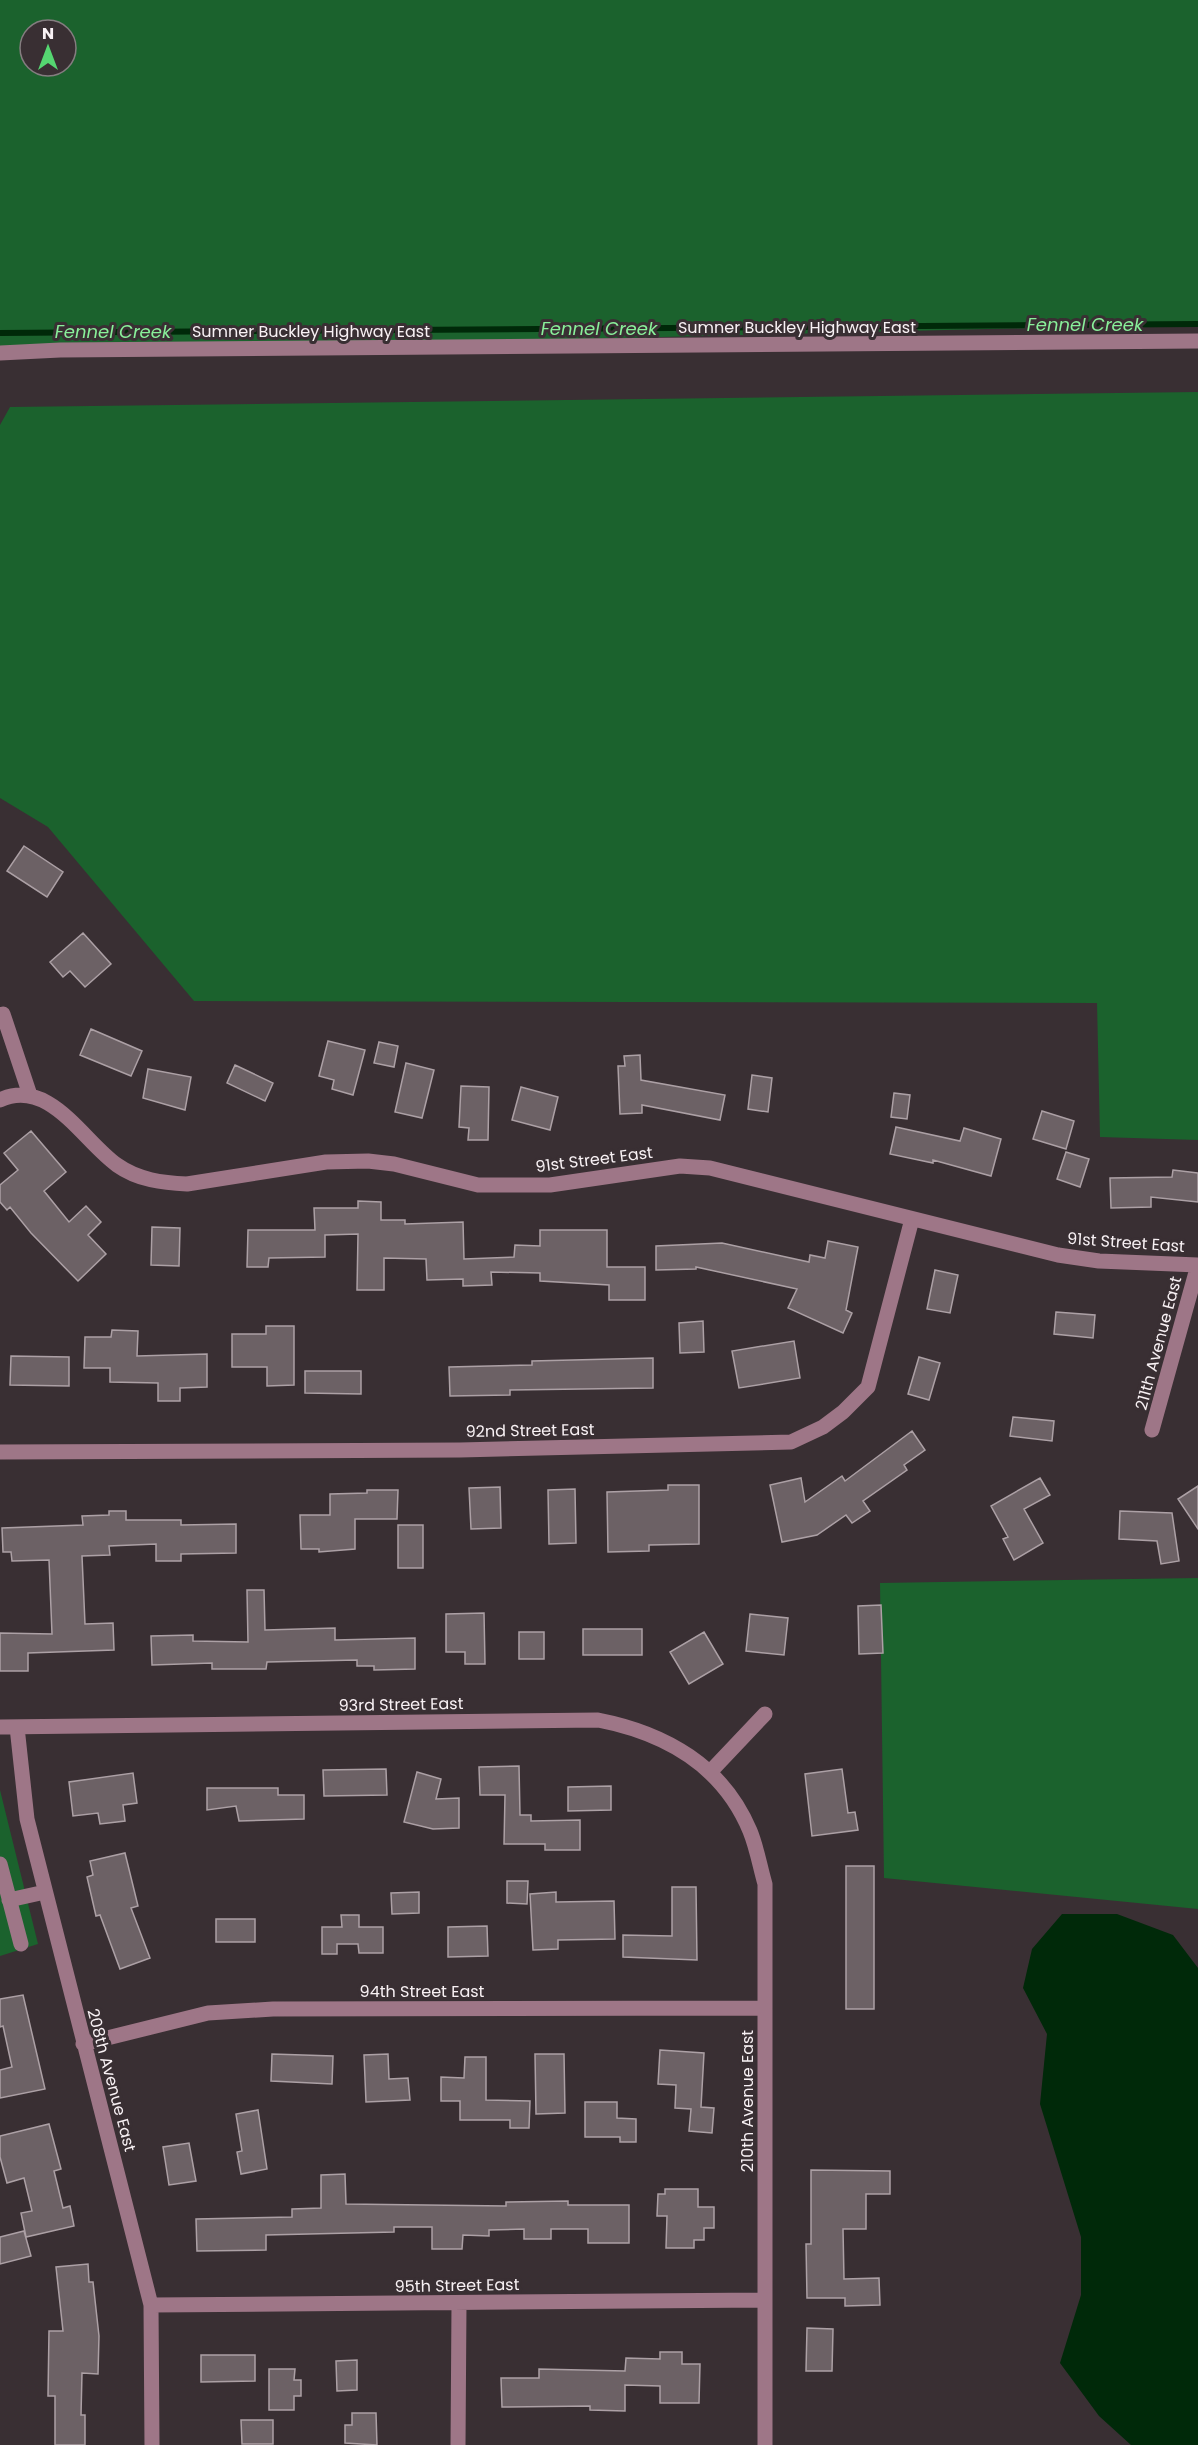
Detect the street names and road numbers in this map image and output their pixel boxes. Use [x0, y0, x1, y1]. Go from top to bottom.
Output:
street label: Sumner Buckley Highway East [678, 316, 916, 339]
street label: Sumner Buckley Highway East [192, 320, 430, 343]
street label: 91st Street East [534, 1141, 654, 1178]
street label: 91st Street East [1066, 1227, 1186, 1258]
street label: 211th Avenue East [1130, 1274, 1187, 1412]
street label: 92nd Street East [465, 1418, 595, 1443]
street label: 93rd Street East [338, 1692, 464, 1717]
street label: 94th Street East [360, 1980, 485, 2003]
street label: 208th Avenue East [81, 2006, 142, 2154]
street label: 210th Avenue East [736, 2030, 759, 2172]
street label: 95th Street East [394, 2273, 520, 2298]

